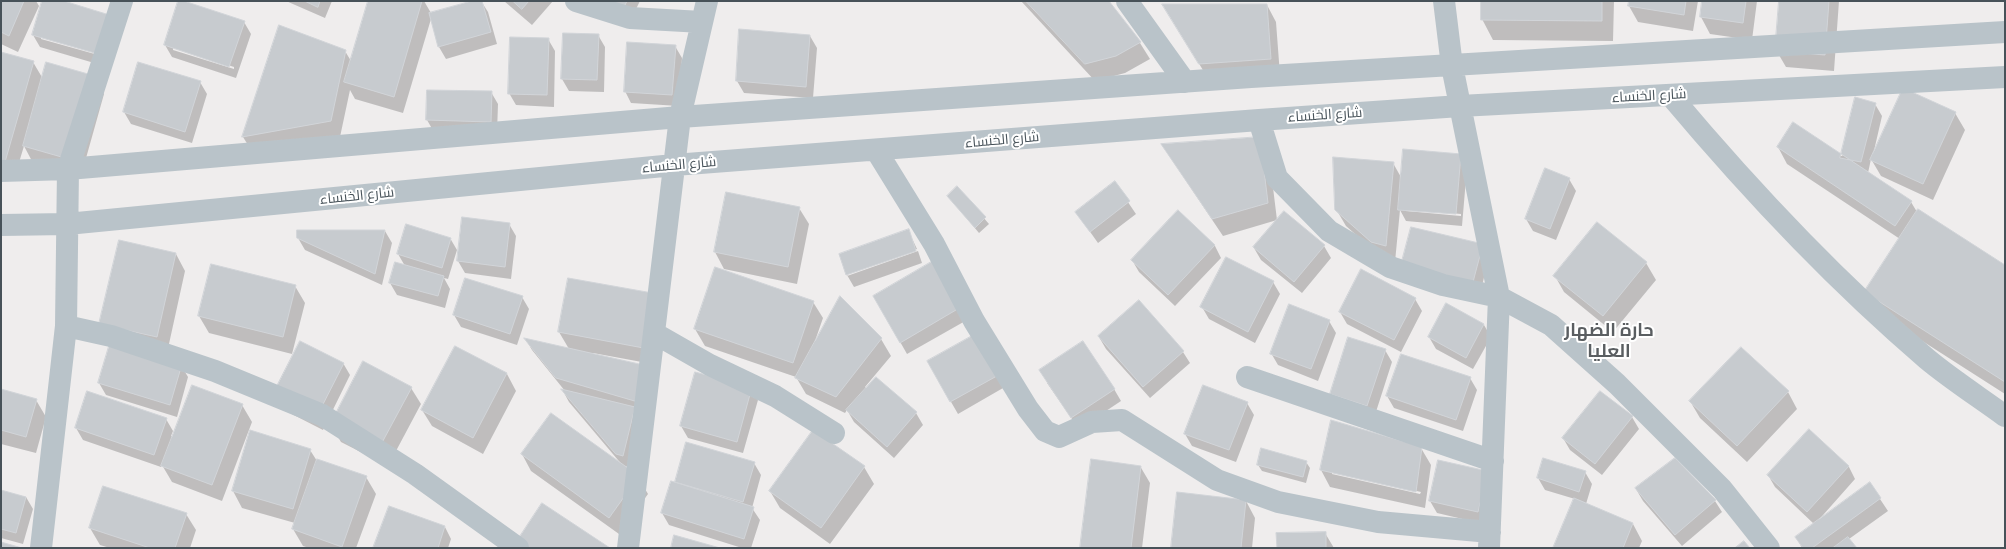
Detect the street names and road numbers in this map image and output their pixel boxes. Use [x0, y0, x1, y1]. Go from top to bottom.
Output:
street label: شارع الخنساء [1611, 86, 1687, 106]
street label: شارع الخنساء [1287, 104, 1363, 126]
street label: شارع الخنساء [964, 128, 1040, 152]
street label: شارع الخنساء [641, 153, 717, 177]
street label: شارع الخنساء [319, 184, 395, 208]

